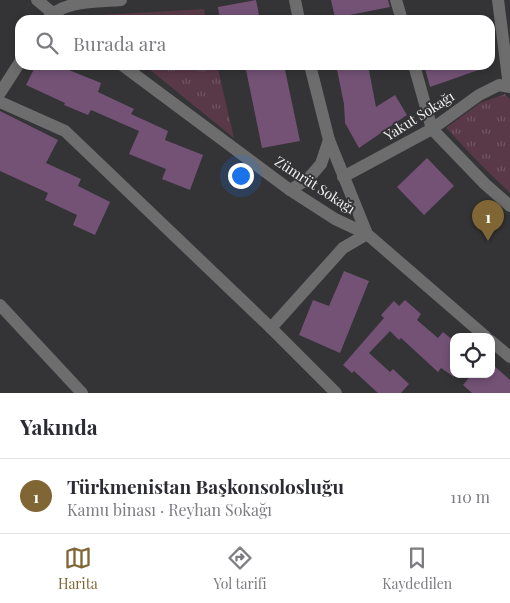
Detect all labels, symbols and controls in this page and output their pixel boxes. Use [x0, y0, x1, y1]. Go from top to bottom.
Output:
search box [15, 15, 495, 70]
icon: search [33, 29, 61, 57]
text: Burada ara [73, 30, 166, 56]
street label: Yakut Sokağı [379, 86, 457, 145]
street label: Zümrüt Sokağı [271, 151, 359, 218]
your location [228, 163, 254, 189]
pin: 1 [472, 200, 504, 241]
map controls [450, 333, 495, 378]
button: locate [450, 333, 495, 378]
text: Yakında [20, 412, 98, 440]
text: Türkmenistan Başkonsolosluğu [67, 473, 344, 499]
text: 1 [33, 486, 39, 507]
text: 110 m [450, 486, 490, 507]
text: Kamu binası · Reyhan Sokağı [67, 499, 272, 520]
tab: Harita [58, 544, 98, 593]
tab: Yol tarifi [213, 544, 267, 593]
tab: Kaydedilen [382, 544, 452, 593]

